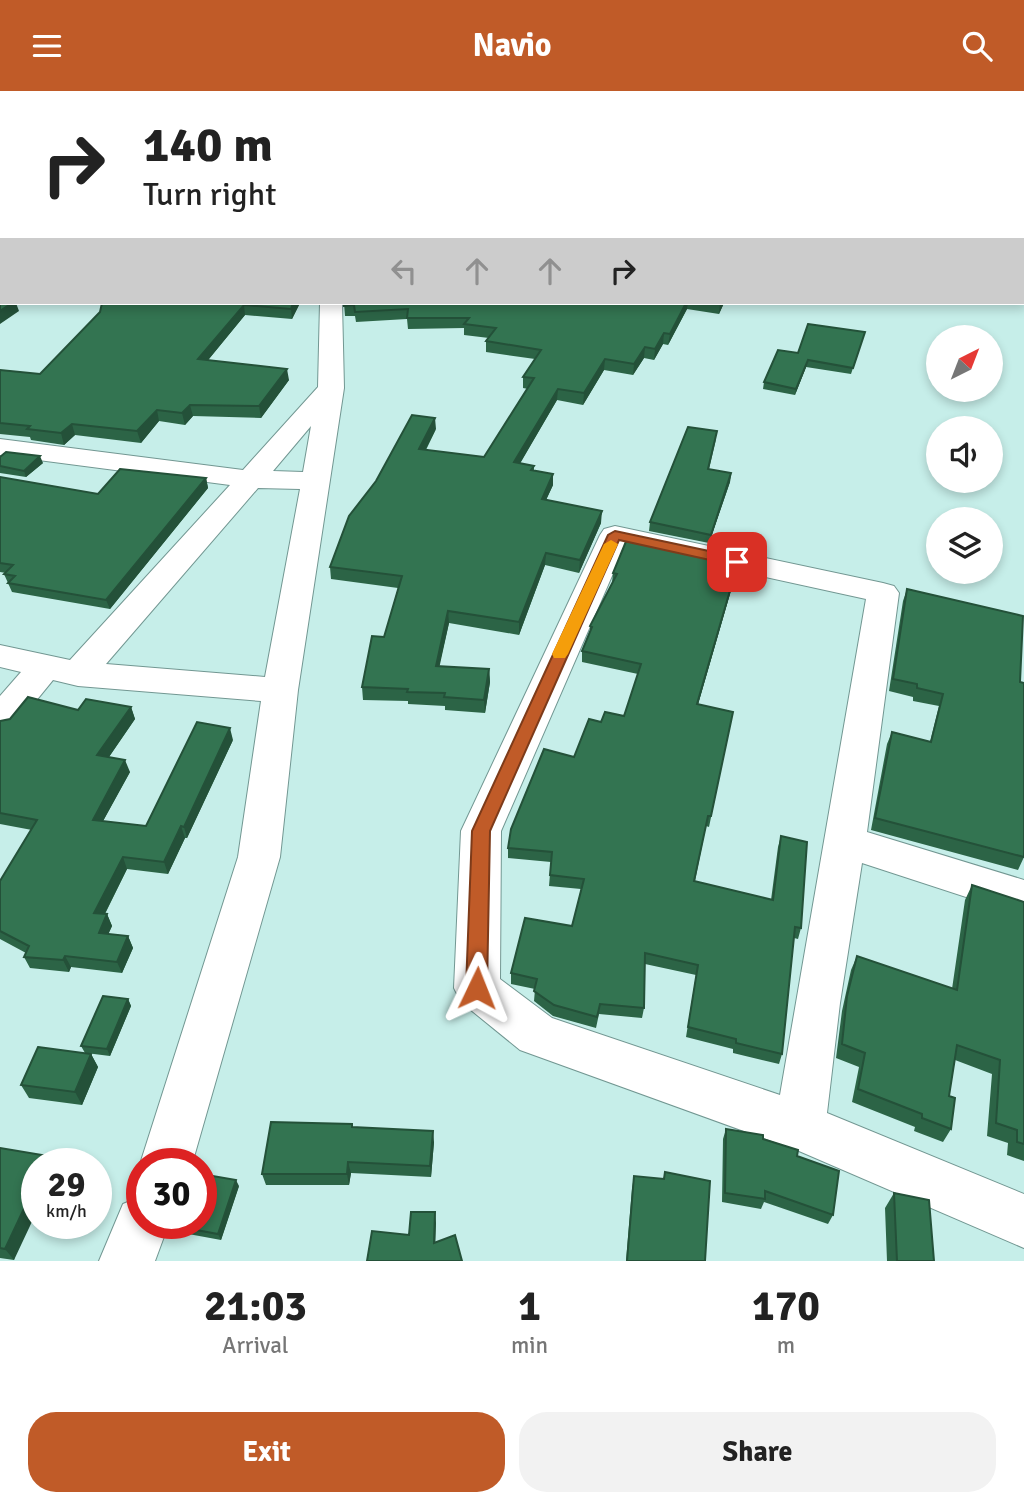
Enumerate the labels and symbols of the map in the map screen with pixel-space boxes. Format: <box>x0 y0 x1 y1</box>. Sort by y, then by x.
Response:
north arrow <box>926 325 1003 403</box>
pin <box>707 532 767 592</box>
position arrow <box>440 951 514 1025</box>
speed limit sign: 30 <box>126 1148 217 1239</box>

